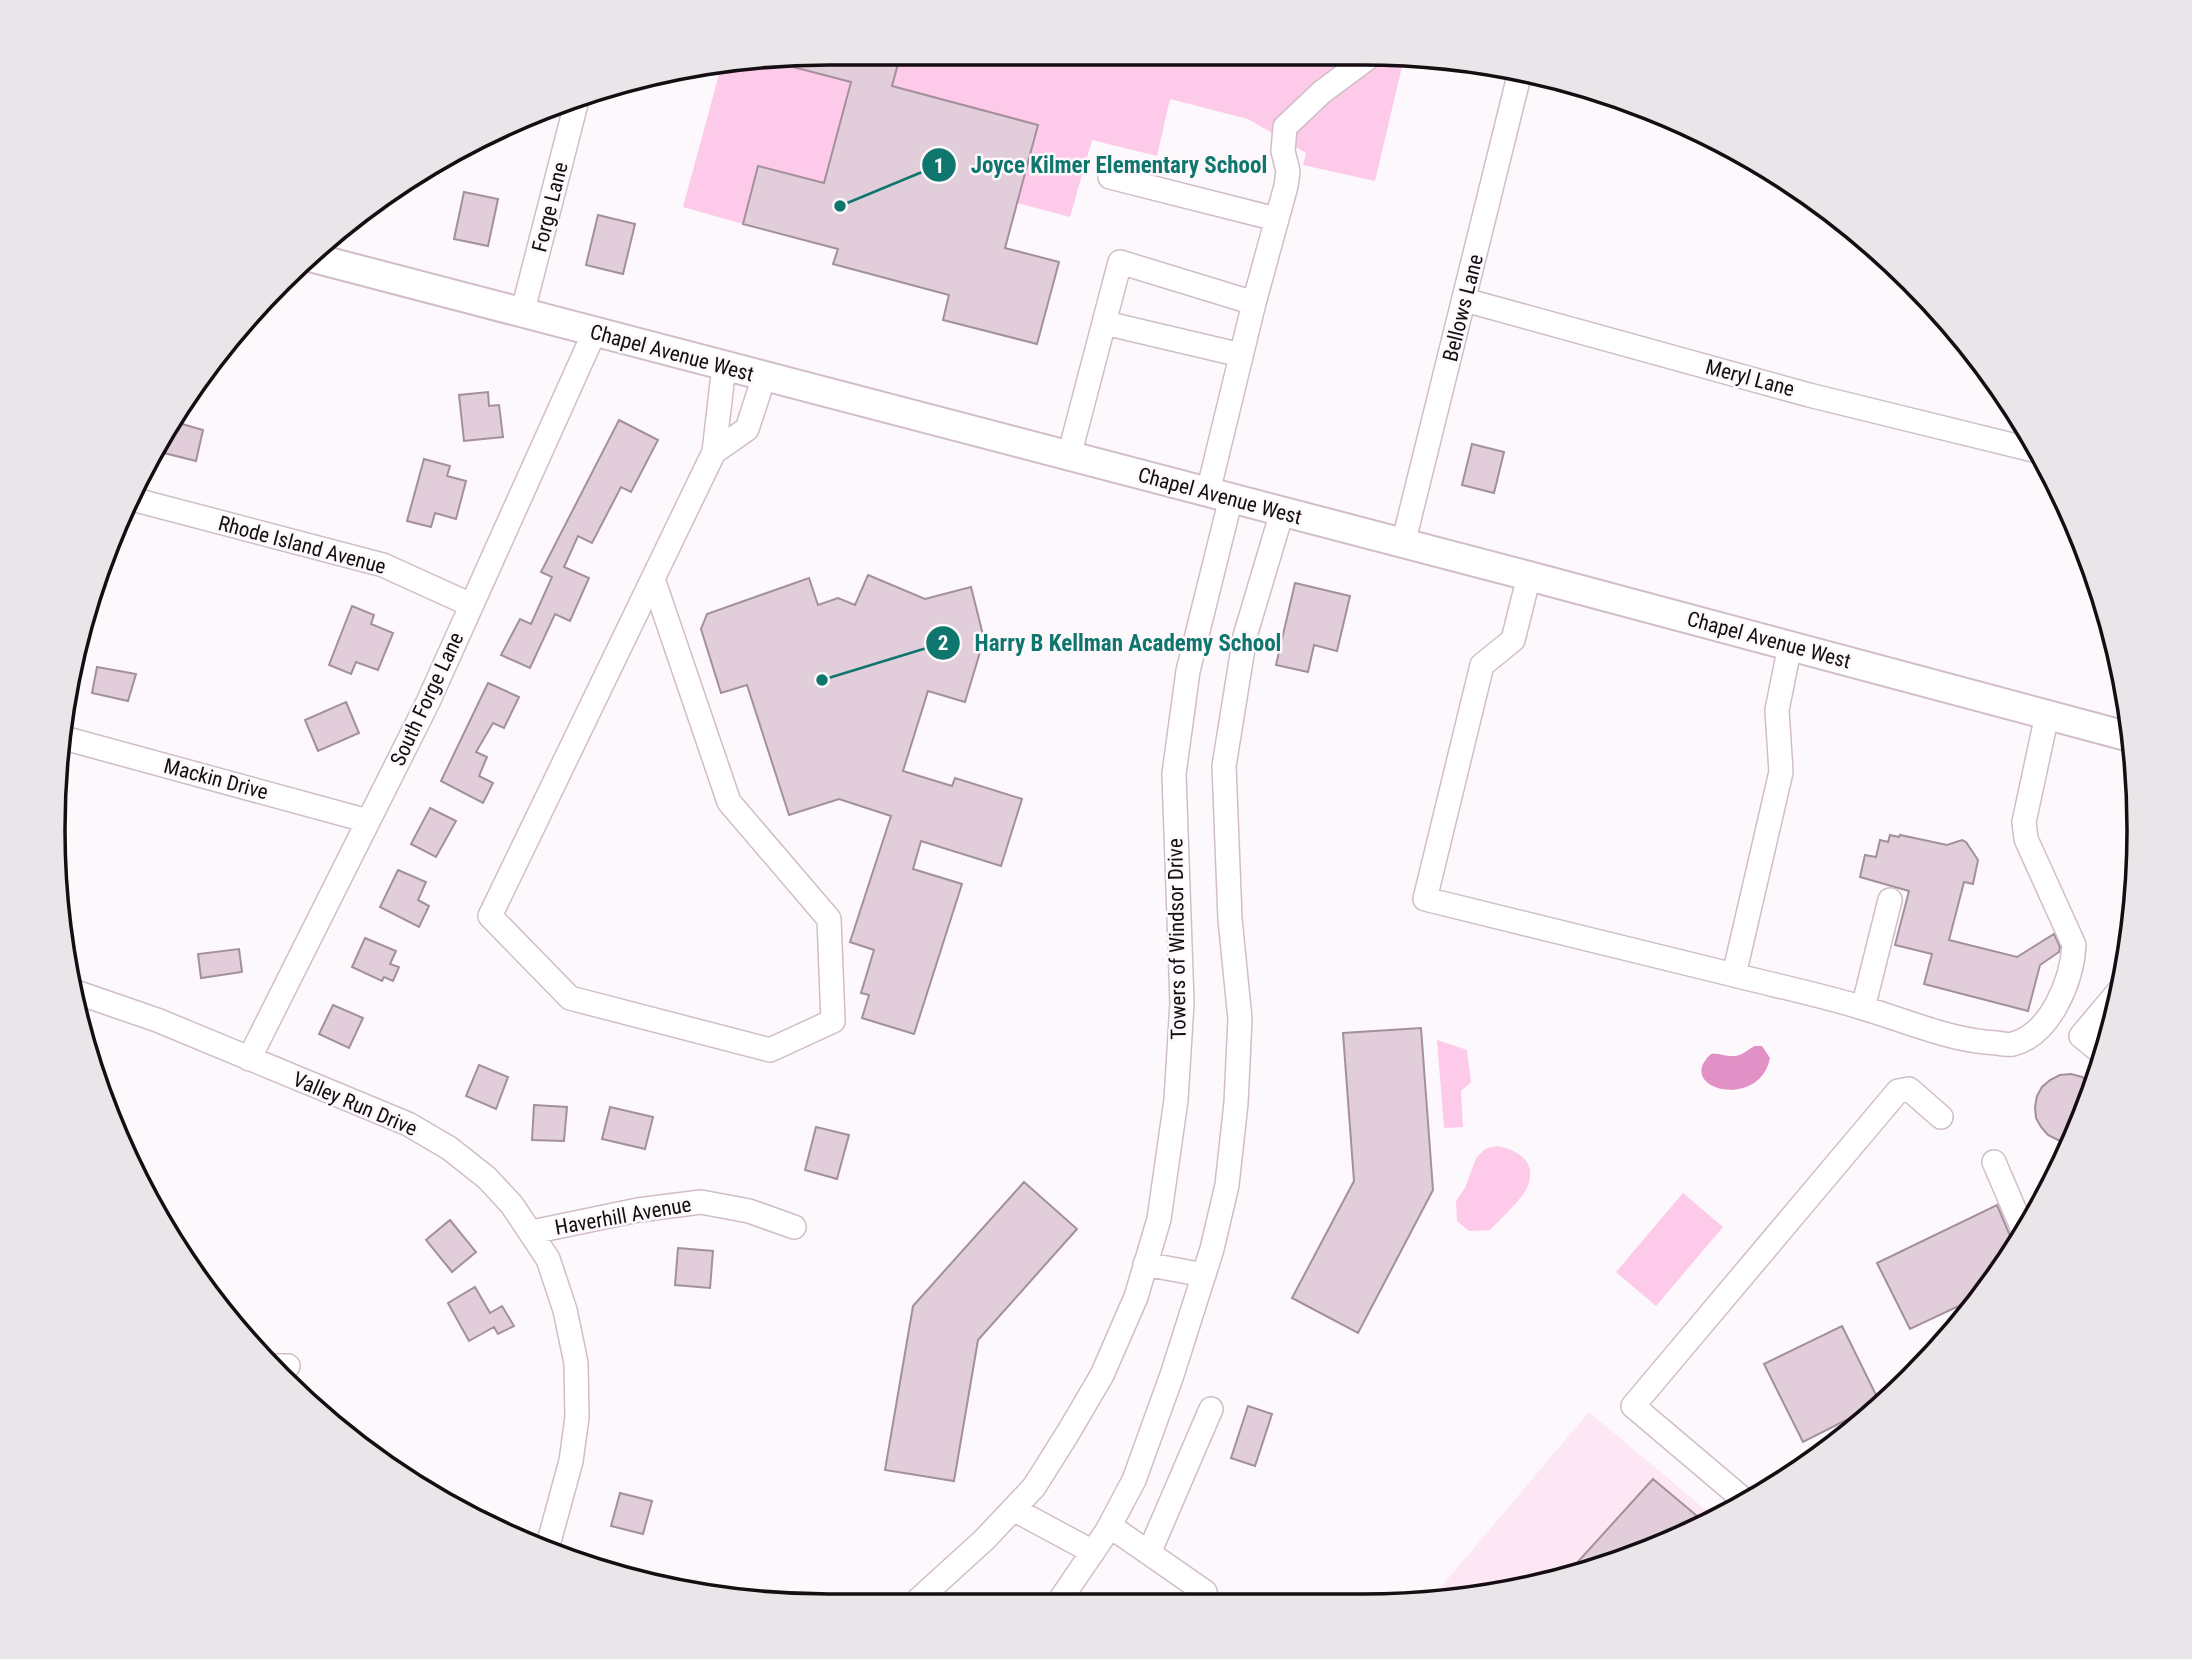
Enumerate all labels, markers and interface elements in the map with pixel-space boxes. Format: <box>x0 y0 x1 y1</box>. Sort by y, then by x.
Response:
callout: Joyce Kilmer Elementary School <box>922 143 1281 187</box>
text: Joyce Kilmer Elementary School <box>971 152 1267 179</box>
text: 1 <box>934 154 944 178</box>
street label: Forge Lane <box>527 159 573 254</box>
street label: Bellows Lane <box>1438 252 1488 364</box>
street label: Chapel Avenue West <box>587 320 757 386</box>
street label: Meryl Lane <box>1703 355 1797 401</box>
street label: Chapel Avenue West <box>1135 463 1305 529</box>
street label: Rhode Island Avenue <box>216 511 389 579</box>
street label: Chapel Avenue West <box>1684 607 1854 673</box>
callout: Harry B Kellman Academy School <box>926 621 1296 665</box>
street label: South Forge Lane <box>386 628 468 770</box>
text: Harry B Kellman Academy School <box>975 630 1281 657</box>
text: 2 <box>938 631 948 655</box>
street label: Mackin Drive <box>161 754 271 804</box>
street label: Towers of Windsor Drive <box>1163 838 1191 1040</box>
street label: Valley Run Drive <box>289 1067 421 1141</box>
street label: Haverhill Avenue <box>553 1192 693 1240</box>

